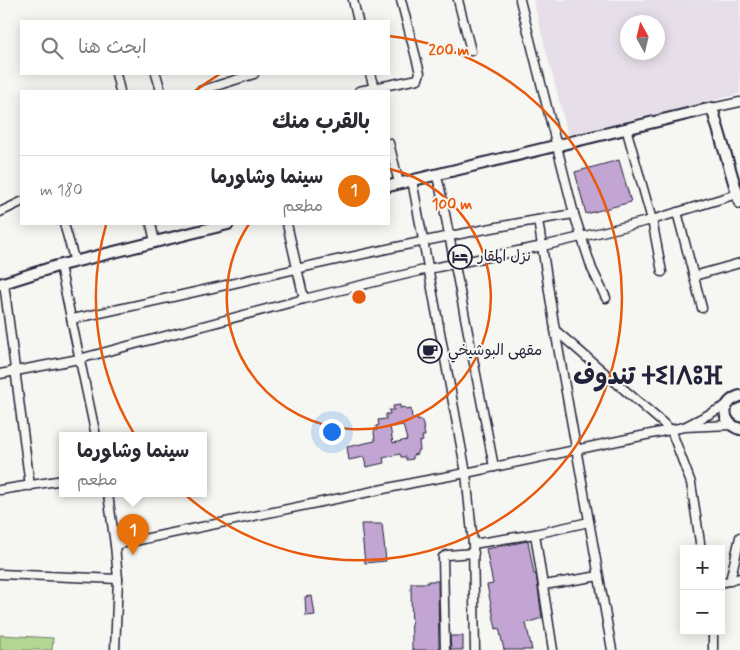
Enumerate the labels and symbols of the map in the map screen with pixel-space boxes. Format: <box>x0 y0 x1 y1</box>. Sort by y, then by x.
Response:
north arrow <box>620 15 665 60</box>
text: 200 m <box>429 41 470 61</box>
text: 100 m <box>432 195 472 215</box>
hotel icon: نزل المقار <box>447 244 473 270</box>
place label: نزل المقار <box>477 247 531 267</box>
centre of rings <box>350 288 368 306</box>
cafe icon: مقهى البوشيخي <box>417 338 443 364</box>
place label: مقهى البوشيخي <box>448 341 542 363</box>
district label: تندوف ⵜⵉⵏⴷⵓⴼ <box>573 361 723 394</box>
your location <box>319 419 345 445</box>
pin: 1 <box>117 514 149 555</box>

